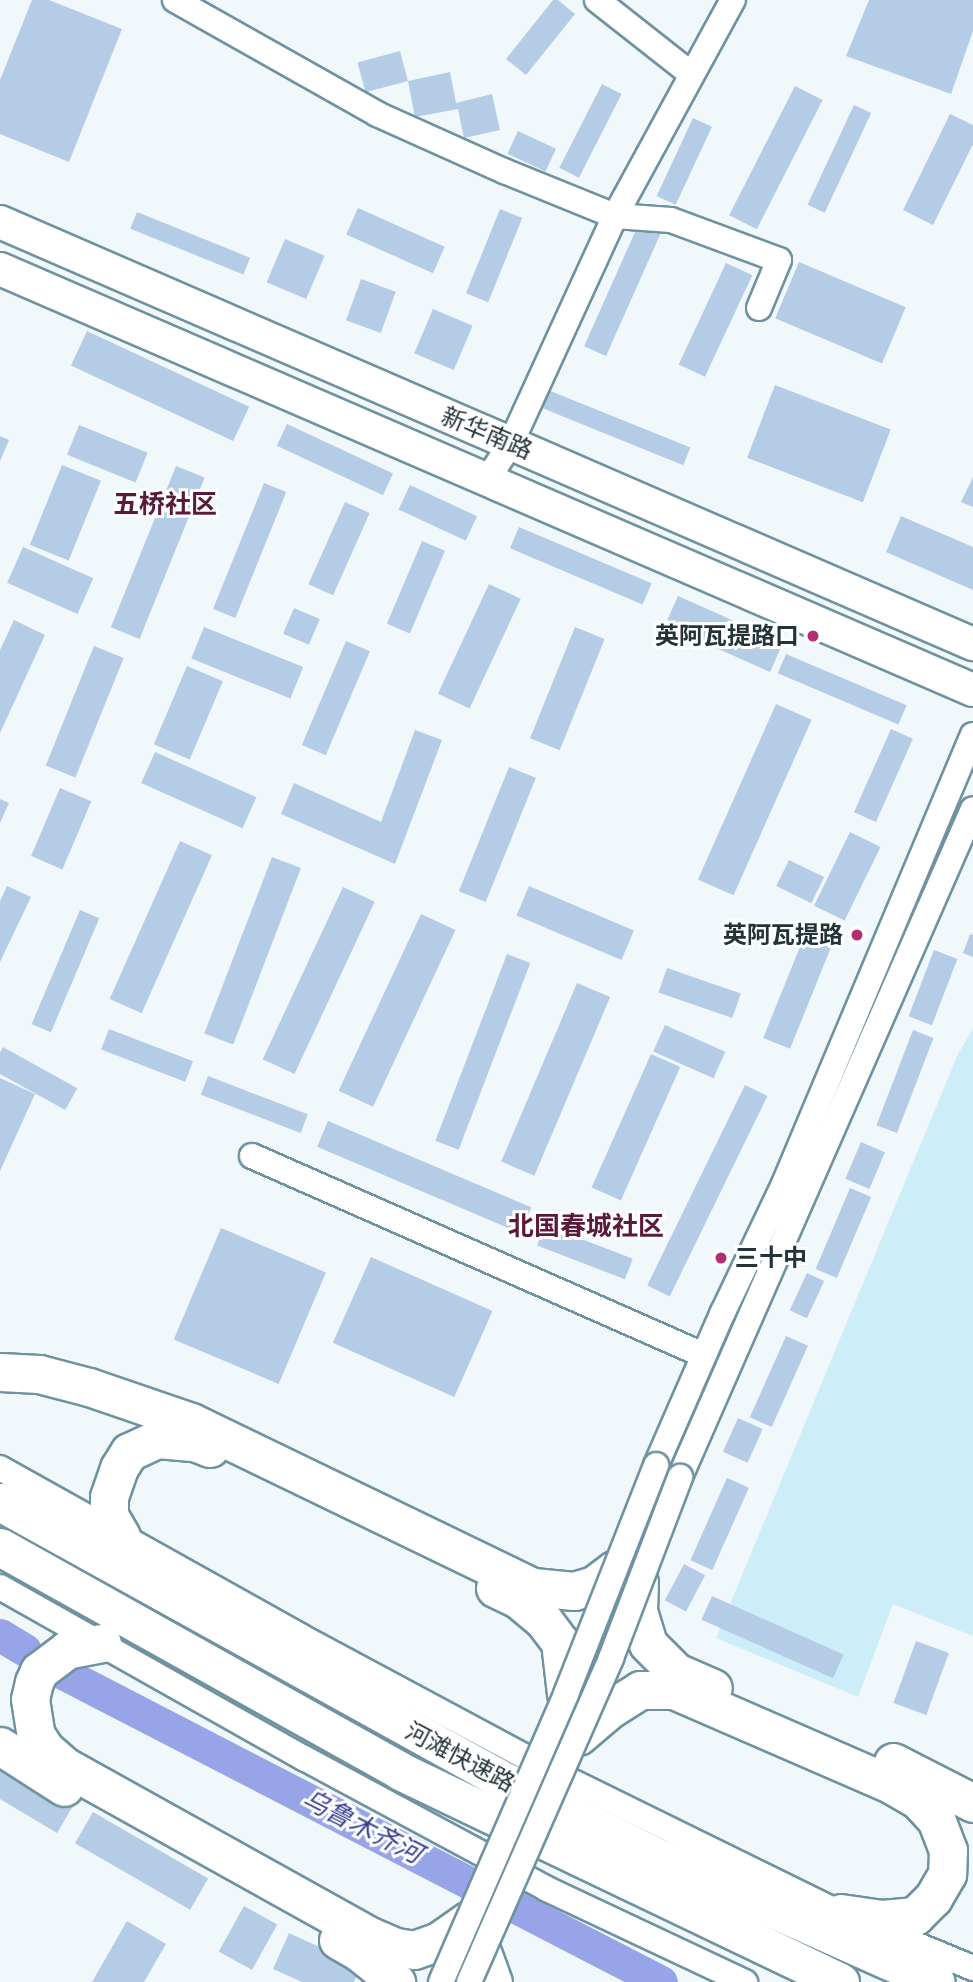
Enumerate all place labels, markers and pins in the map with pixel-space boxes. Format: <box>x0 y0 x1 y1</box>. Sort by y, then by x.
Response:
place label: 英阿瓦提路口 <box>655 622 799 650</box>
marker: 英阿瓦提路口 <box>805 628 821 644</box>
place label: 英阿瓦提路 <box>723 921 843 949</box>
marker: 英阿瓦提路 <box>849 927 865 943</box>
place label: 三十中 <box>735 1244 807 1272</box>
marker: 三十中 <box>713 1250 729 1266</box>

